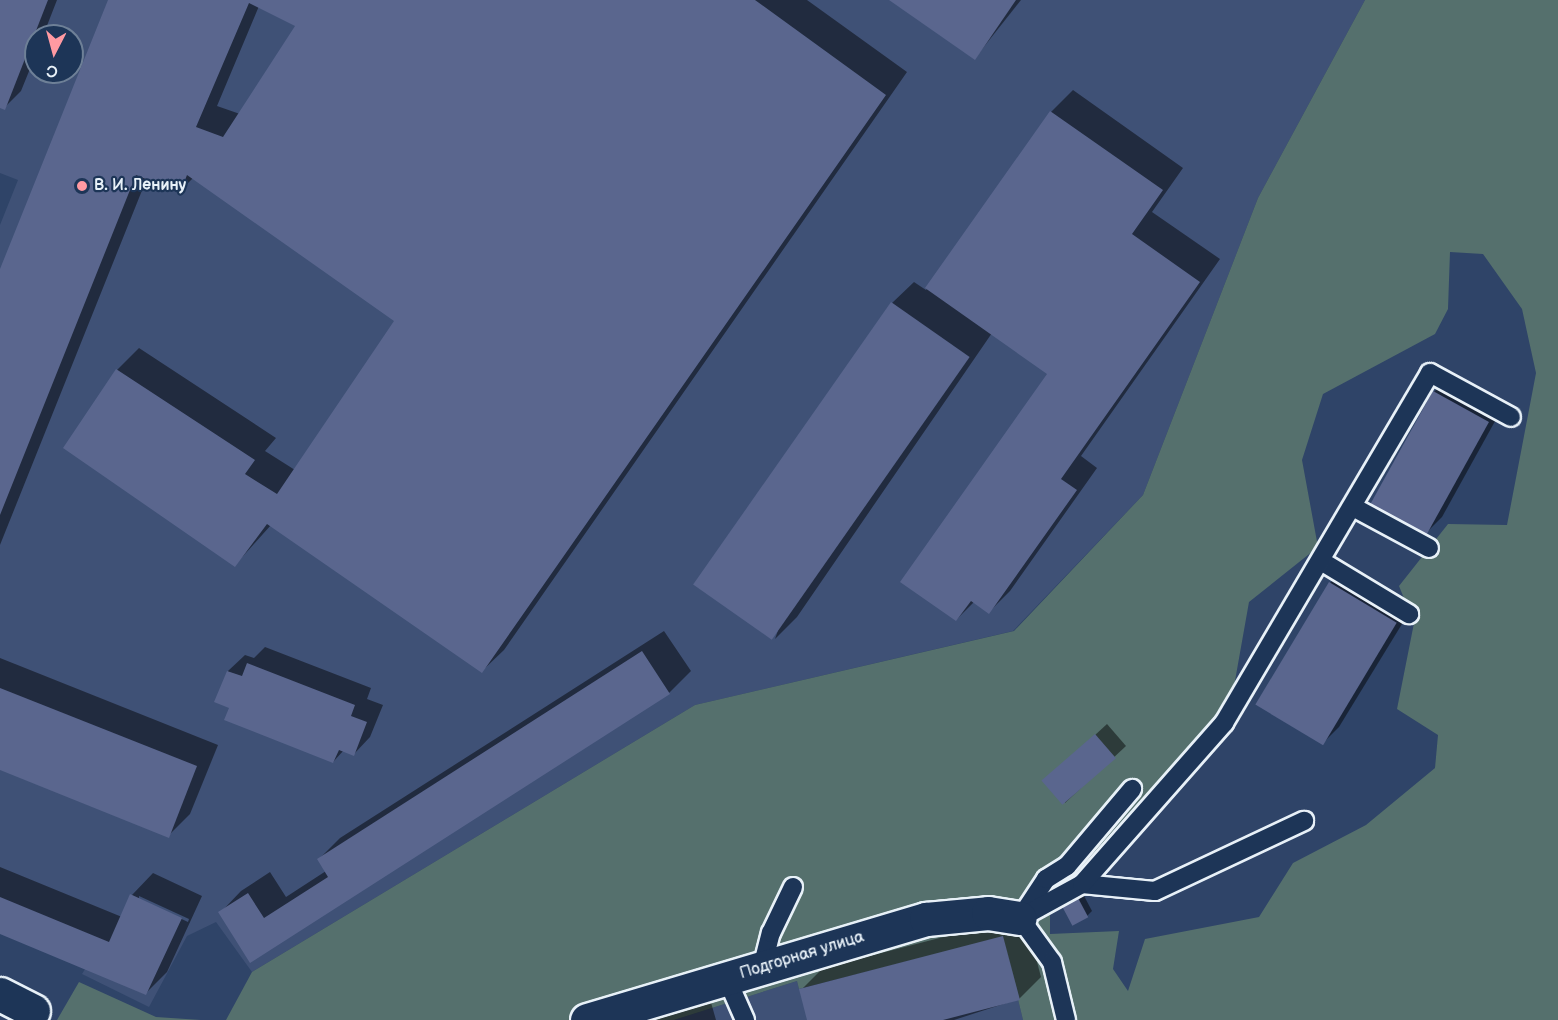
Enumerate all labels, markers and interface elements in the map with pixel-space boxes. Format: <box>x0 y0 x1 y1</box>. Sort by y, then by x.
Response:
north arrow <box>24 24 84 84</box>
text: С <box>46 60 59 80</box>
place label: В. И. Ленину <box>94 176 186 196</box>
marker: В. И. Ленину <box>75 179 89 193</box>
street label: Подгорная улица <box>738 928 866 984</box>

